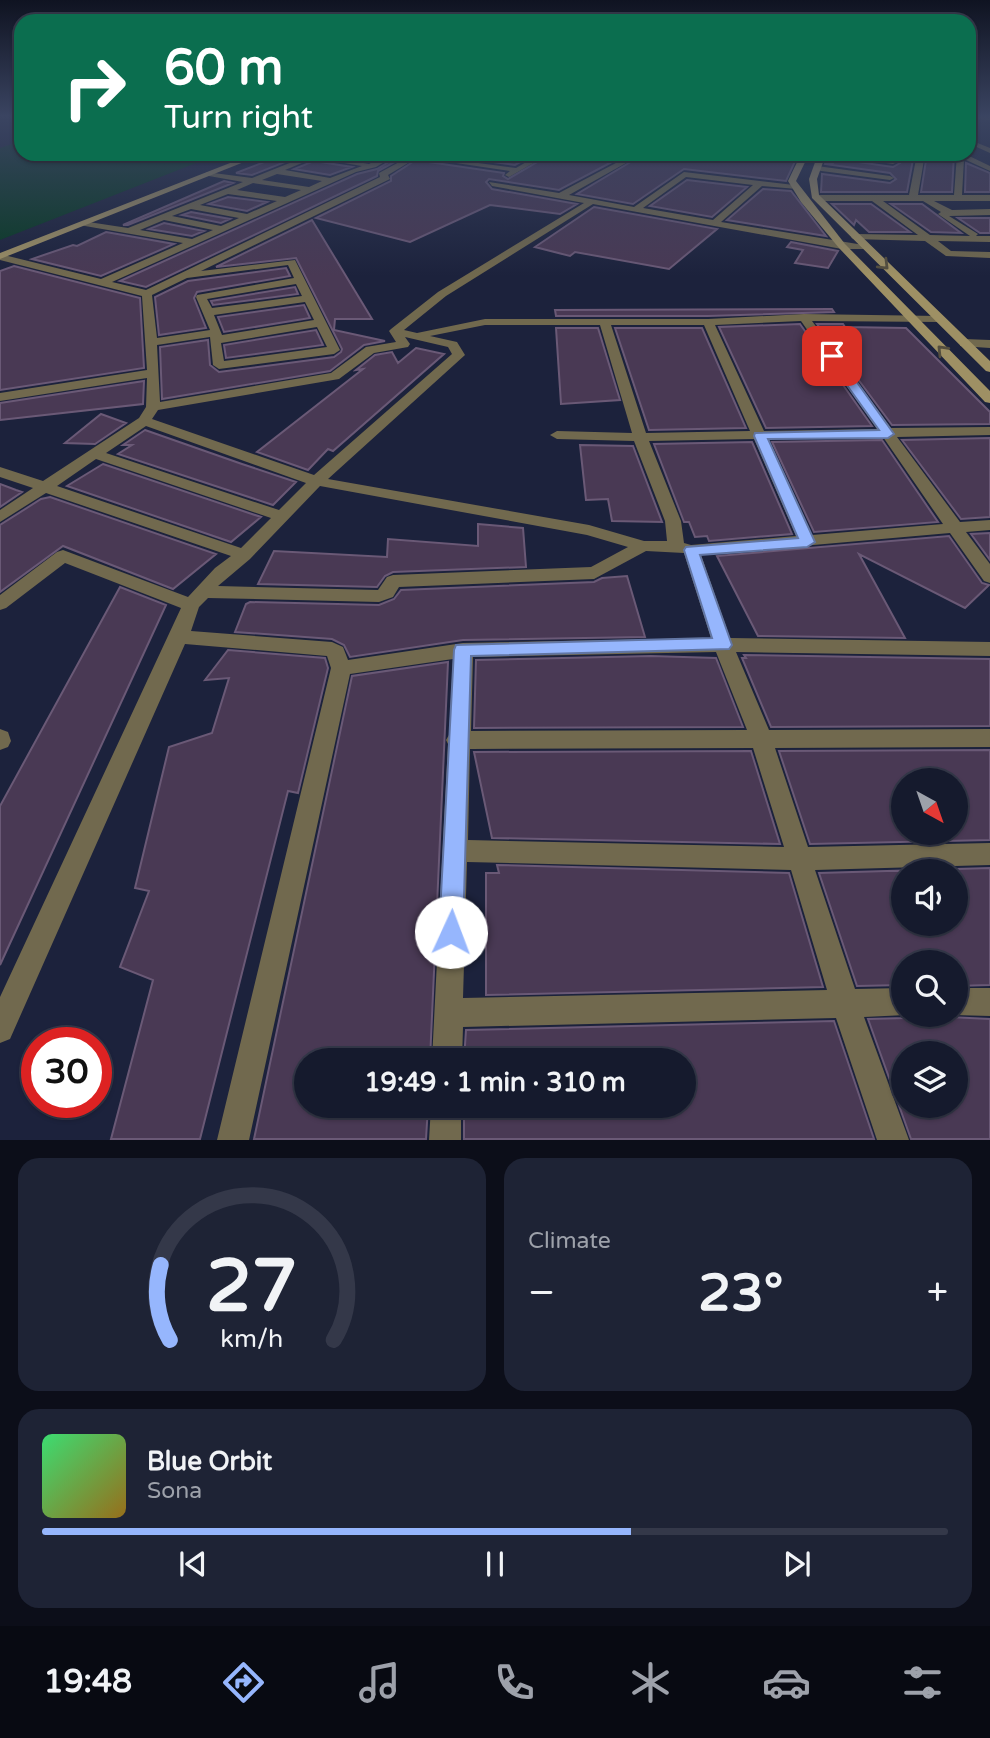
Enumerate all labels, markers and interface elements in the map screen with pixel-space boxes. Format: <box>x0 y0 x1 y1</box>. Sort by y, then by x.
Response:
text: 60 m <box>164 39 283 98</box>
icon: right <box>49 42 140 133</box>
text: Turn right <box>164 99 313 137</box>
one-way arrow <box>876 257 888 269</box>
pin <box>802 326 862 386</box>
icon: arrive <box>813 337 851 375</box>
one-way arrow <box>938 346 951 359</box>
north arrow <box>891 768 968 845</box>
map controls <box>891 768 968 1118</box>
button: sound <box>891 859 968 936</box>
position arrow <box>414 895 488 969</box>
button: search <box>891 950 968 1027</box>
speed limit sign: 30 <box>21 1027 112 1118</box>
button: layers <box>891 1041 968 1118</box>
text: 19:49 · 1 min · 310 m <box>364 1067 626 1098</box>
text: Climate <box>528 1227 611 1255</box>
text: 27 <box>206 1244 298 1332</box>
text: 23° <box>698 1262 783 1325</box>
text: − <box>528 1270 555 1316</box>
text: + <box>927 1270 948 1316</box>
text: km/h <box>221 1324 283 1354</box>
text: Blue Orbit <box>147 1446 272 1477</box>
text: Sona <box>147 1477 202 1505</box>
icon: previous <box>174 1545 212 1583</box>
icon: pause <box>476 1545 514 1583</box>
icon: next <box>778 1545 816 1583</box>
icon: directions <box>219 1658 268 1707</box>
icon: music <box>355 1658 404 1707</box>
icon: phone <box>490 1658 539 1707</box>
icon: climate <box>626 1658 675 1707</box>
icon: car <box>762 1658 811 1707</box>
icon: filters <box>898 1658 947 1707</box>
text: 19:48 <box>43 1663 132 1701</box>

